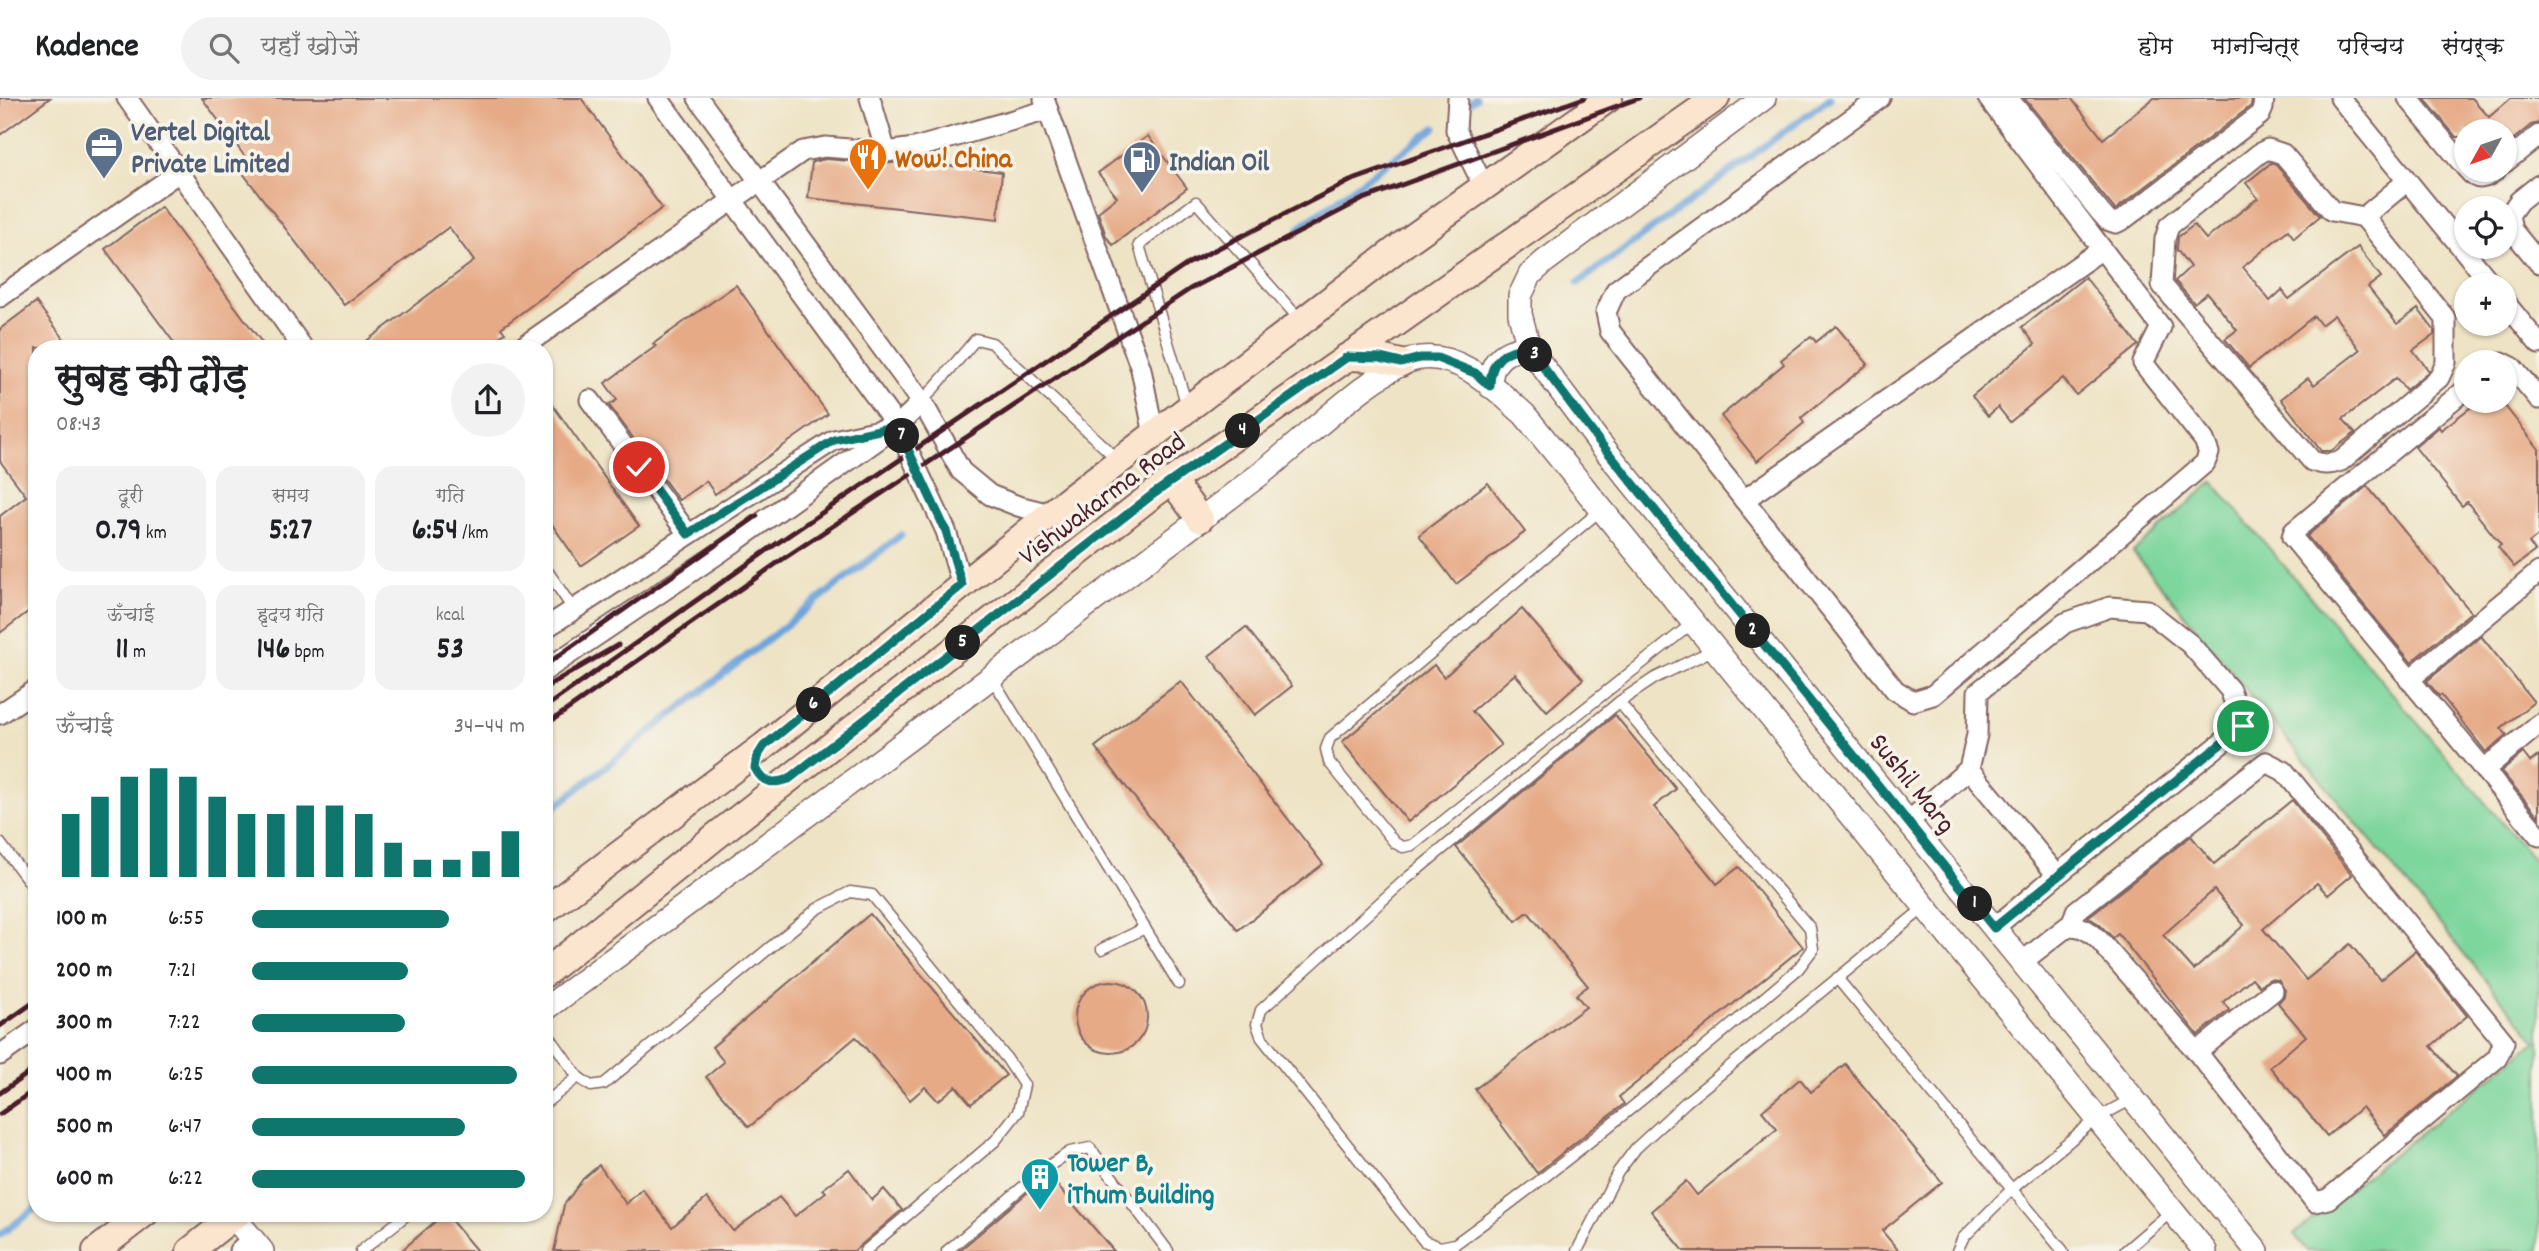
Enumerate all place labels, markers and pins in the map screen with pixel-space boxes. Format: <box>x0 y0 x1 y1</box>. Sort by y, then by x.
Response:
place label: Vertel Digital Private Limited <box>131 115 290 187</box>
office icon: Vertel Digital Private Limited <box>83 125 125 180</box>
restaurant icon: Wow! China <box>847 136 889 191</box>
fuel station icon: Indian Oil <box>1121 139 1163 194</box>
place label: Wow! China <box>895 142 1013 182</box>
place label: Indian Oil <box>1169 145 1270 185</box>
pin: 3 <box>1518 338 1552 372</box>
pin: 4 <box>1226 414 1260 448</box>
pin: 7 <box>884 418 920 454</box>
pin <box>609 437 669 497</box>
pin: 2 <box>1736 614 1770 648</box>
pin: 5 <box>946 626 981 660</box>
pin: 6 <box>796 688 832 722</box>
pin <box>2213 696 2273 756</box>
pin: 1 <box>1958 886 1993 922</box>
place label: Tower B, iThum Building <box>1067 1146 1214 1218</box>
building icon: Tower B, iThum Building <box>1019 1156 1061 1211</box>

